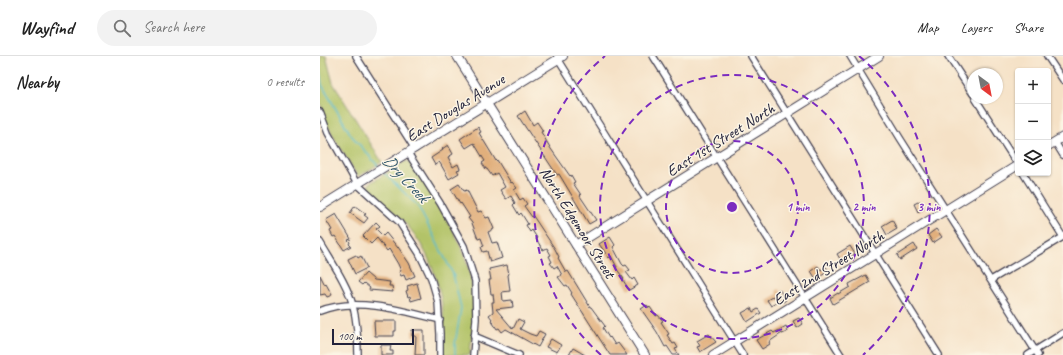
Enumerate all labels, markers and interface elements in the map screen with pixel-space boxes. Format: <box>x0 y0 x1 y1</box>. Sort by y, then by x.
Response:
search box <box>97 10 377 46</box>
text: Wayfind <box>20 16 73 40</box>
icon: search <box>111 17 133 39</box>
text: Search here <box>143 18 204 37</box>
text: Map <box>917 19 939 36</box>
text: Layers <box>961 19 992 36</box>
text: Share <box>1014 19 1043 36</box>
north arrow <box>967 68 1003 104</box>
map controls <box>1015 68 1051 176</box>
button: + <box>1015 68 1051 104</box>
street label: East Douglas Avenue <box>403 69 510 146</box>
text: Nearby <box>16 72 59 93</box>
text: 0 results <box>266 74 304 90</box>
street label: East 1st Street North <box>663 98 779 181</box>
button: − <box>1015 104 1051 140</box>
button: layers <box>1015 140 1051 176</box>
water label: Dry Creek <box>378 150 435 209</box>
street label: North Edgemoor Street <box>535 163 620 283</box>
text: 1 min <box>787 199 810 215</box>
text: 2 min <box>853 199 876 215</box>
text: 3 min <box>918 199 941 215</box>
centre of rings <box>725 200 739 214</box>
street label: East 2nd Street North <box>770 225 888 310</box>
scale bar <box>332 327 414 346</box>
text: 100 m <box>338 329 362 343</box>

